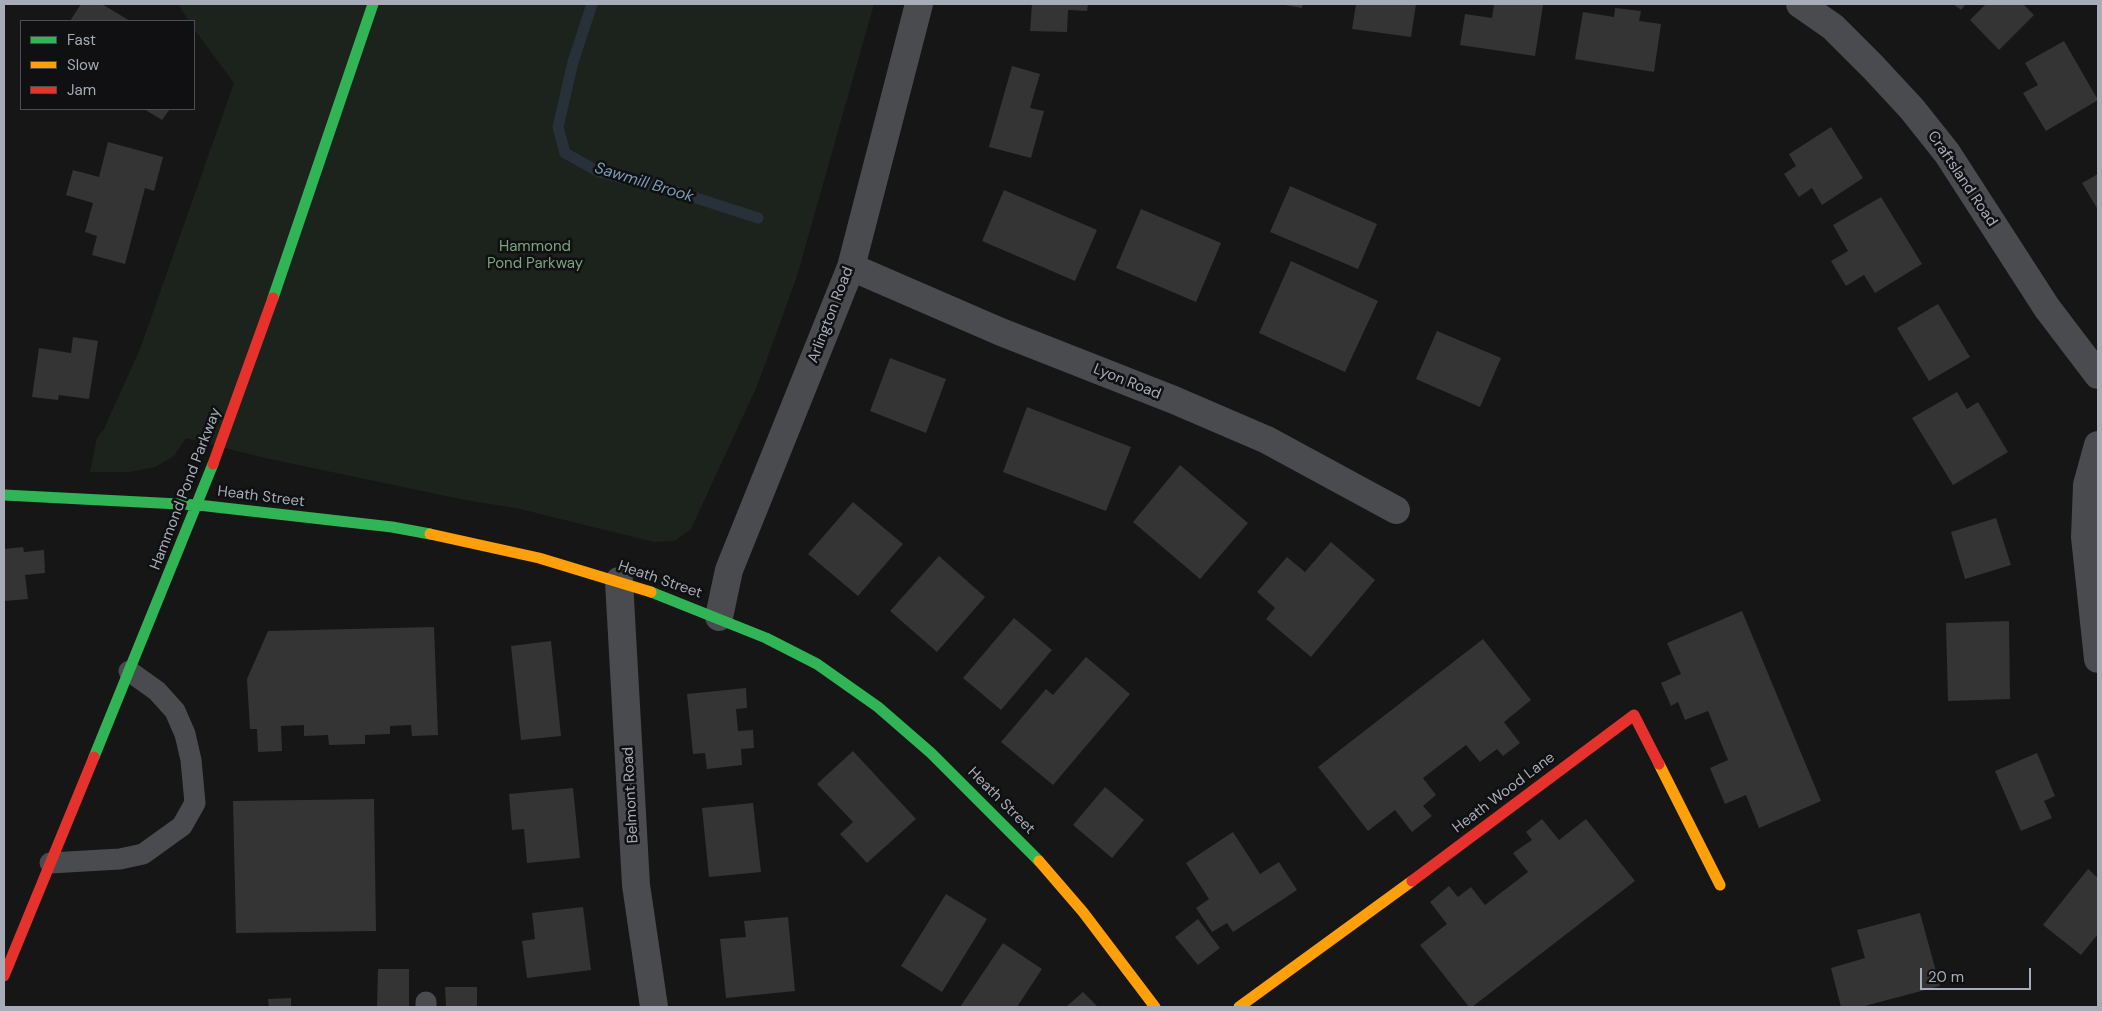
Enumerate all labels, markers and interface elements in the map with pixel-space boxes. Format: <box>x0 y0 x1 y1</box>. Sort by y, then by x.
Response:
legend <box>20 20 195 110</box>
text: Fast <box>67 30 96 50</box>
text: Slow <box>67 55 99 75</box>
text: Jam <box>67 80 96 100</box>
street label: Craftsland Road <box>1923 128 2001 230</box>
water label: Sawmill Brook <box>592 159 696 207</box>
park label: Hammond Pond Parkway <box>487 238 583 273</box>
street label: Arlington Road <box>804 264 858 366</box>
street label: Lyon Road <box>1091 360 1163 404</box>
street label: Hammond Pond Parkway <box>147 405 225 573</box>
street label: Heath Street <box>216 483 306 511</box>
street label: Heath Street <box>616 557 704 603</box>
street label: Belmont Road <box>619 746 643 844</box>
street label: Heath Wood Lane <box>1449 749 1559 837</box>
street label: Heath Street <box>964 764 1038 838</box>
scale bar <box>1922 958 2033 990</box>
text: 20 m <box>1928 967 1964 987</box>

